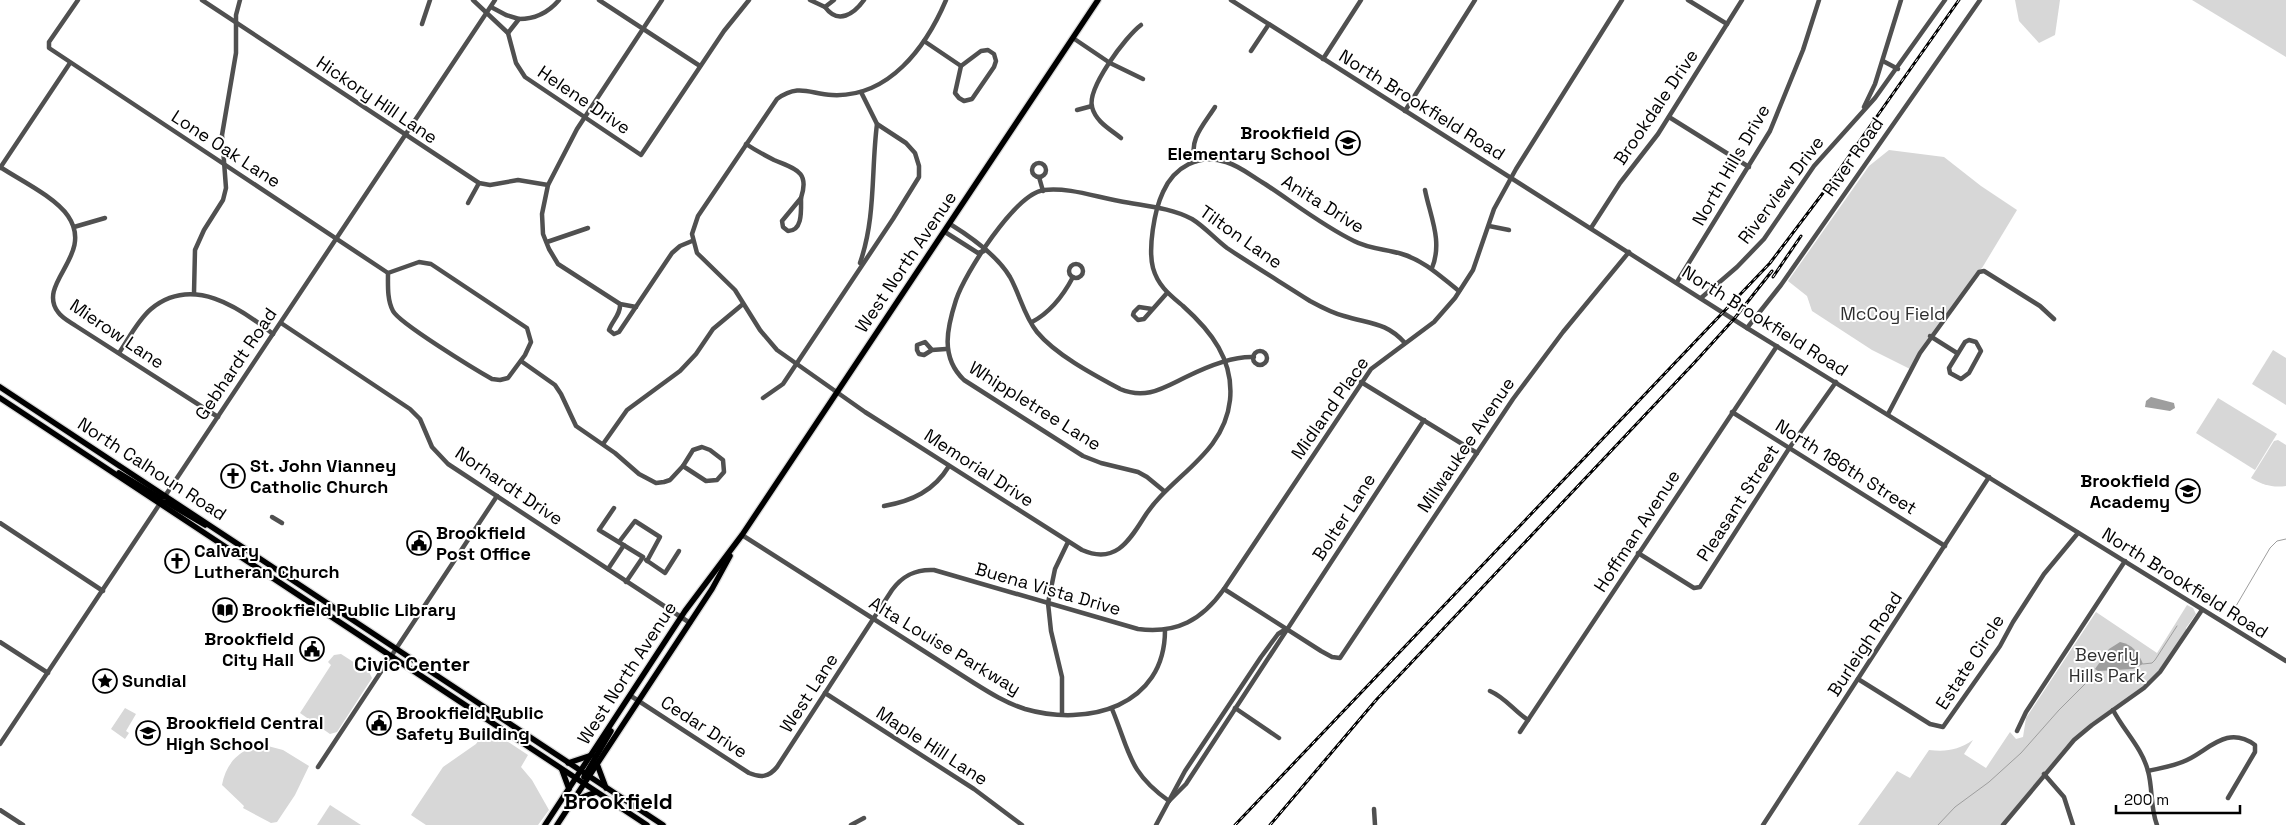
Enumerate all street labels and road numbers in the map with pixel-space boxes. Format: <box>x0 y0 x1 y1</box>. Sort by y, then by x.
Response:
street label: North Brookfield Road <box>1335 44 1510 165</box>
street label: Brookdale Drive <box>1608 45 1703 169</box>
street label: Hickory Hill Lane <box>312 51 442 149</box>
street label: Helene Drive <box>534 60 635 139</box>
street label: North Hills Drive <box>1687 100 1775 229</box>
street label: Lone Oak Lane <box>167 105 285 192</box>
street label: River Road <box>1817 113 1888 201</box>
street label: Riverview Drive <box>1733 131 1829 248</box>
street label: Anita Drive <box>1278 169 1369 238</box>
street label: West North Avenue <box>850 187 961 337</box>
street label: Tilton Lane <box>1195 200 1287 274</box>
street label: North Brookfield Road <box>1678 260 1853 381</box>
street label: Mierow Lane <box>66 294 169 374</box>
street label: Gebhardt Road <box>190 303 282 424</box>
street label: Midland Place <box>1286 352 1374 464</box>
street label: Whippletree Lane <box>965 356 1106 456</box>
street label: Milwaukee Avenue <box>1412 373 1519 517</box>
street label: North Calhoun Road <box>73 412 231 525</box>
street label: North 186th Street <box>1771 414 1921 519</box>
street label: Memorial Drive <box>920 423 1039 512</box>
street label: Pleasant Street <box>1691 440 1784 565</box>
street label: Norhardt Drive <box>451 441 568 530</box>
street label: Hoffman Avenue <box>1589 465 1685 596</box>
street label: Bolter Lane <box>1307 469 1380 565</box>
street label: North Brookfield Road <box>2098 522 2273 643</box>
street label: Buena Vista Drive <box>973 557 1124 620</box>
street label: Burleigh Road <box>1822 587 1907 701</box>
street label: Alta Louise Parkway <box>865 591 1025 700</box>
street label: West North Avenue <box>572 597 681 748</box>
street label: Estate Circle <box>1930 610 2009 714</box>
street label: West Lane <box>774 649 843 737</box>
street label: Cedar Drive <box>657 690 752 763</box>
street label: Maple Hill Lane <box>872 701 993 790</box>

